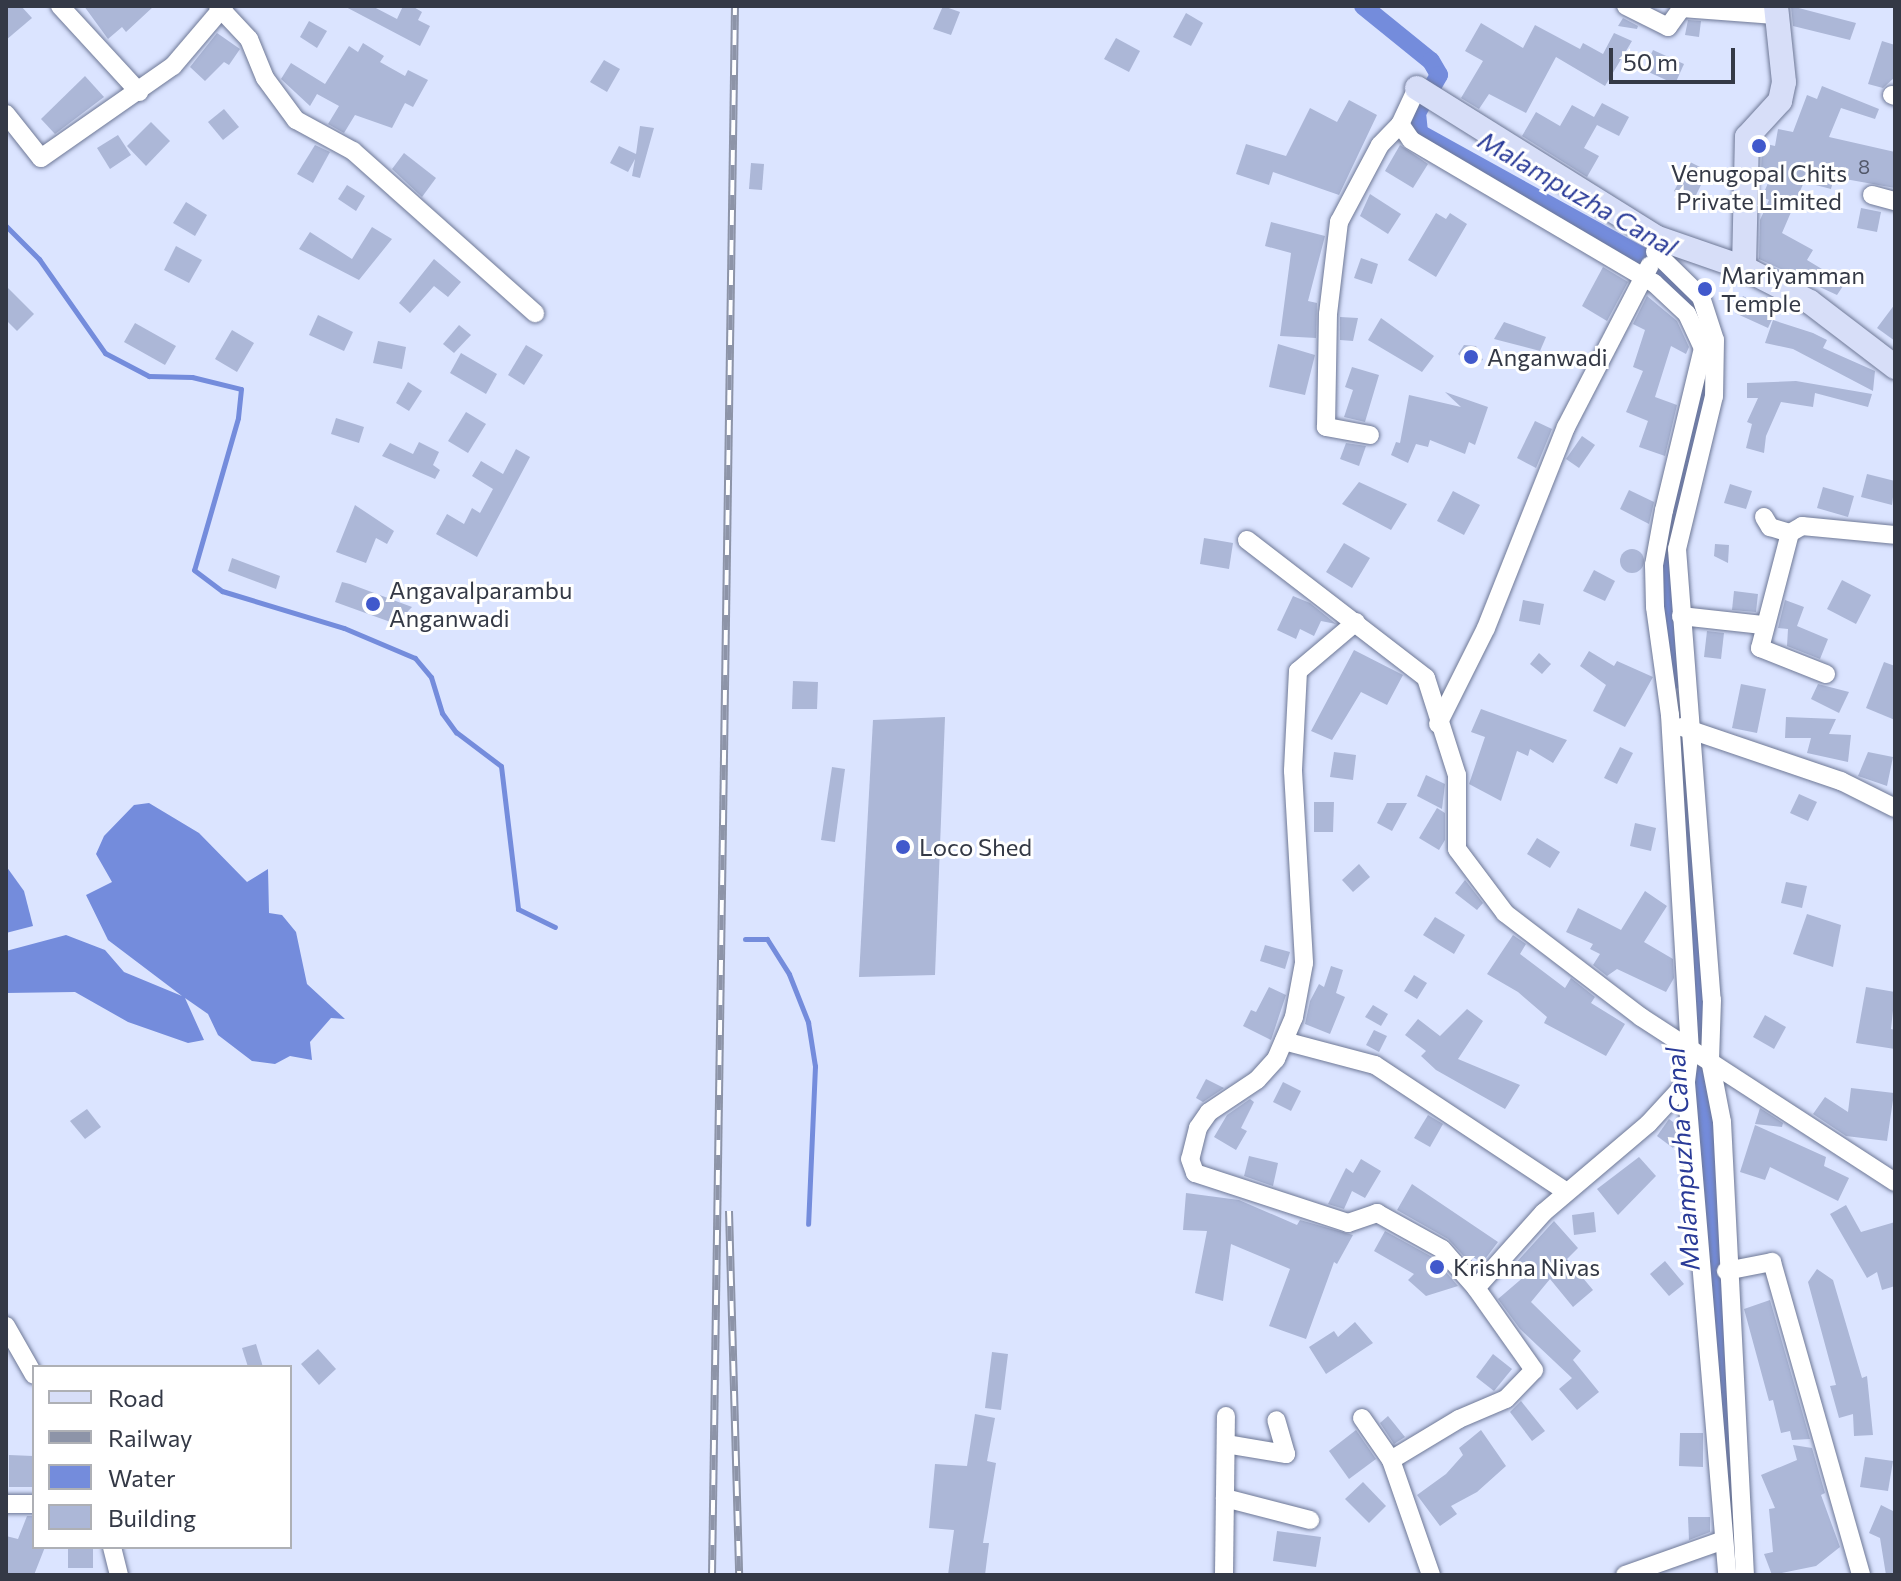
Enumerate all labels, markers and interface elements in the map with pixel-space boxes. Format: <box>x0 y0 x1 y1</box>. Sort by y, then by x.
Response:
scale bar <box>1613 32 1739 82</box>
text: 50 m <box>1623 47 1678 76</box>
water label: Malampuzha Canal <box>1473 124 1683 262</box>
marker: Venugopal Chits Private Limited <box>1750 137 1768 155</box>
house number: 8 <box>1858 154 1870 178</box>
place label: Venugopal Chits Private Limited <box>1671 159 1847 215</box>
place label: Mariyamman Temple <box>1721 261 1865 317</box>
marker: Mariyamman Temple <box>1696 280 1714 298</box>
place label: Anganwadi <box>1487 343 1608 371</box>
marker: Anganwadi <box>1462 348 1480 366</box>
place label: Angavalparambu Anganwadi <box>389 576 572 632</box>
marker: Angavalparambu Anganwadi <box>364 595 382 613</box>
place label: Loco Shed <box>919 833 1032 861</box>
marker: Loco Shed <box>894 838 912 856</box>
water label: Malampuzha Canal <box>1659 1046 1705 1272</box>
place label: Krishna Nivas <box>1453 1253 1600 1281</box>
marker: Krishna Nivas <box>1428 1258 1446 1276</box>
legend <box>32 1365 292 1549</box>
text: Road <box>108 1383 164 1412</box>
text: Railway <box>108 1423 193 1452</box>
text: Water <box>108 1463 176 1492</box>
text: Building <box>108 1503 196 1532</box>

